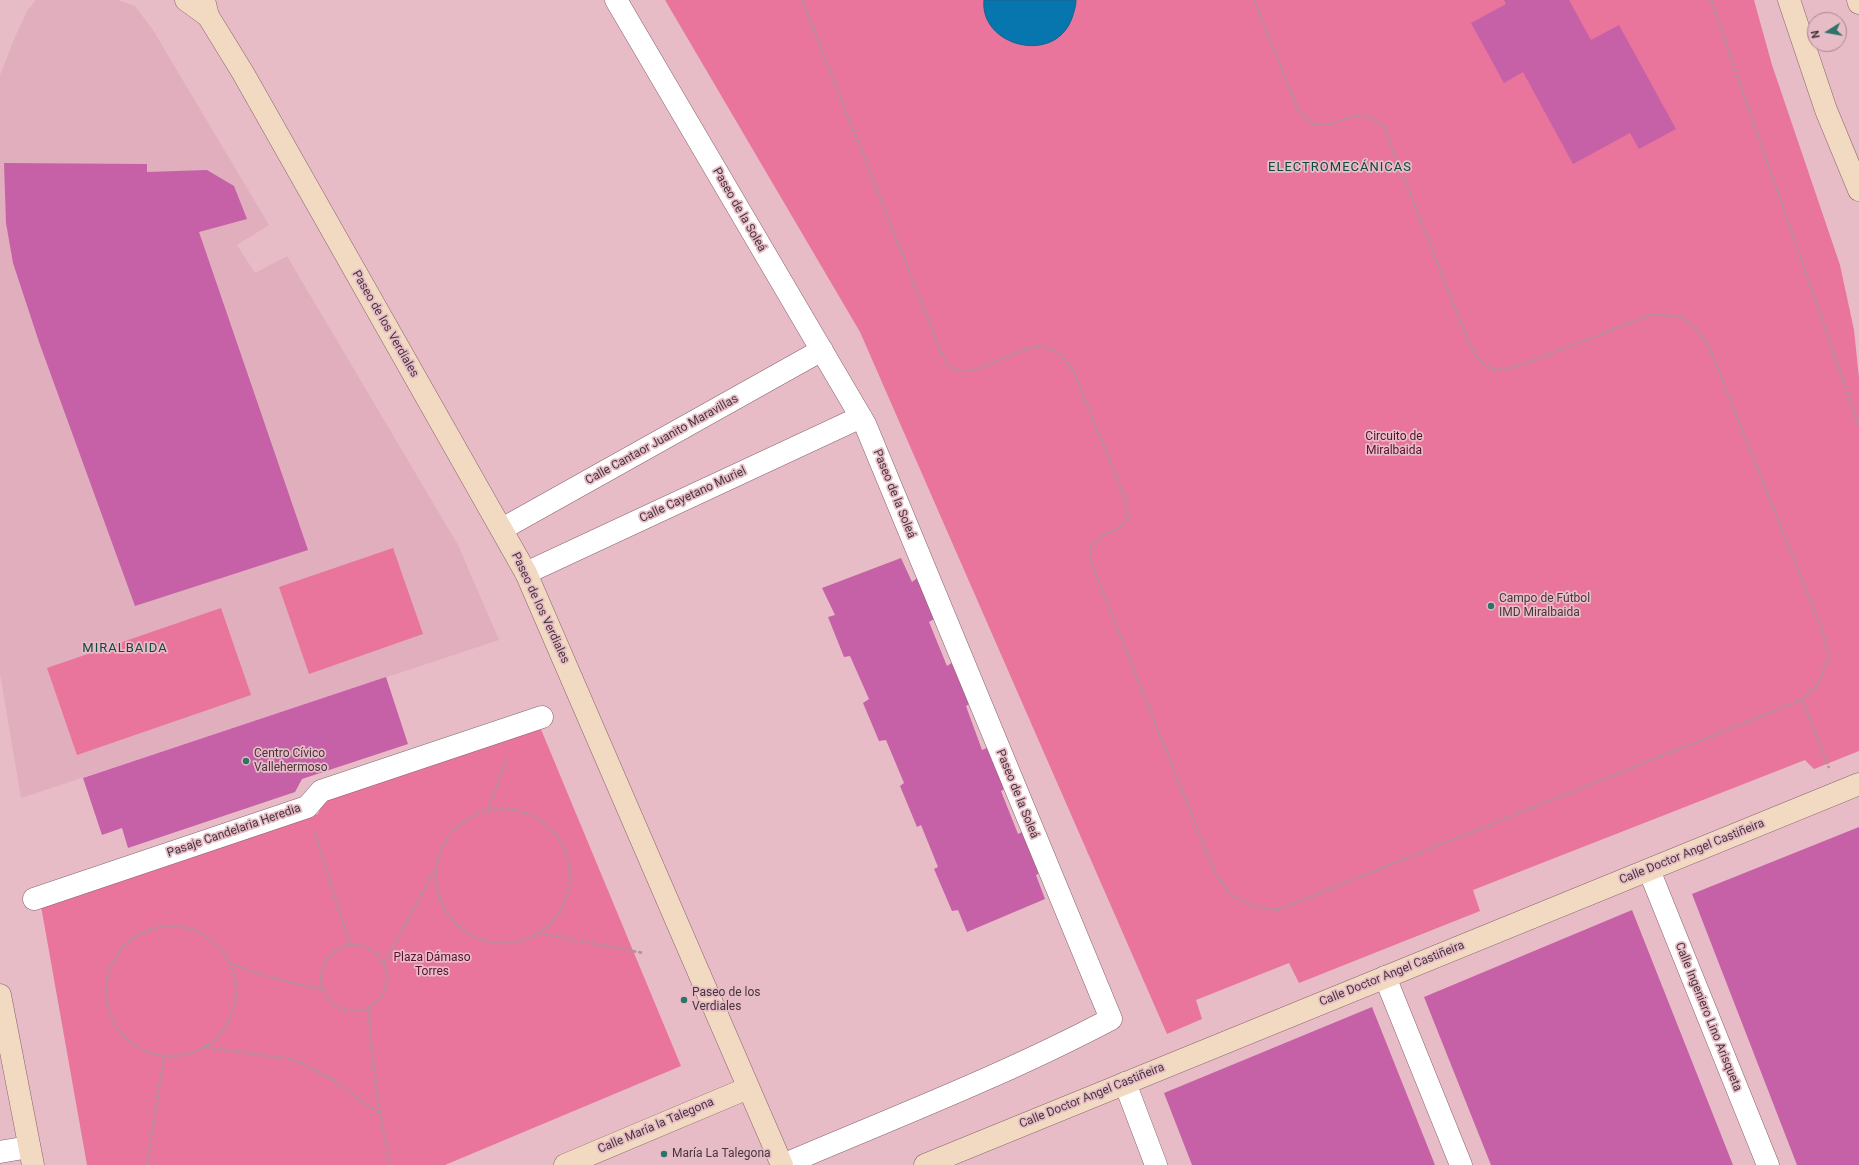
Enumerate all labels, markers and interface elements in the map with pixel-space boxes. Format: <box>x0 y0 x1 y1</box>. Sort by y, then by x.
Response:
north arrow <box>1807 12 1847 52</box>
text: N <box>1809 29 1823 39</box>
district label: ELECTROMECÁNICAS <box>1268 160 1412 176</box>
street label: Paseo de la Soleá <box>709 165 769 255</box>
street label: Paseo de los Verdiales <box>349 268 421 380</box>
street label: Calle Cantaor Juanito Maravillas <box>583 392 741 488</box>
park label: Circuito de Miralbaida <box>1365 430 1423 458</box>
street label: Paseo de la Soleá <box>870 447 918 541</box>
street label: Calle Cayetano Muriel <box>637 464 749 526</box>
street label: Paseo de los Verdiales <box>508 550 572 666</box>
place label: Campo de Fútbol IMD Miralbaida <box>1499 592 1590 620</box>
marker: Campo de Fútbol IMD Miralbaida <box>1486 601 1496 611</box>
district label: MIRALBAIDA <box>82 641 168 657</box>
place label: Centro Cívico Vallehermoso <box>254 747 328 775</box>
street label: Paseo de la Soleá <box>993 747 1041 841</box>
marker: Centro Cívico Vallehermoso <box>241 756 251 766</box>
street label: Pasaje Candelaria Heredia <box>165 801 303 861</box>
street label: Calle Doctor Angel Castiñeira <box>1617 816 1767 888</box>
street label: Calle Doctor Angel Castiñeira <box>1317 938 1467 1010</box>
street label: Calle Ingeniero Lino Arisqueta <box>1671 940 1745 1094</box>
park label: Plaza Dámaso Torres <box>394 951 470 979</box>
place label: Paseo de los Verdiales <box>692 986 760 1014</box>
marker: Paseo de los Verdiales <box>679 995 689 1005</box>
street label: Calle Doctor Angel Castiñeira <box>1017 1060 1167 1132</box>
street label: Calle María la Talegona <box>596 1095 716 1157</box>
place label: María La Talegona <box>672 1147 771 1161</box>
marker: María La Talegona <box>659 1149 669 1159</box>

